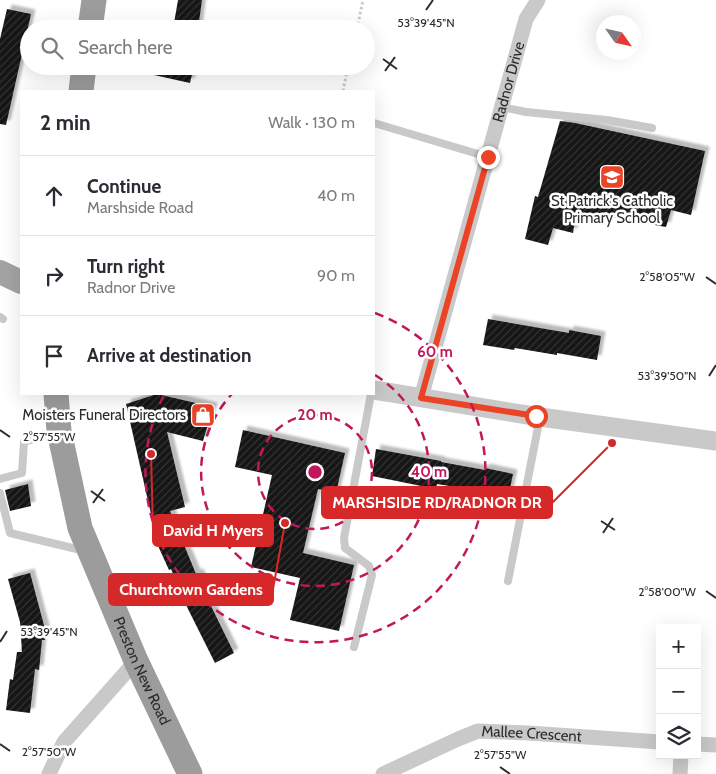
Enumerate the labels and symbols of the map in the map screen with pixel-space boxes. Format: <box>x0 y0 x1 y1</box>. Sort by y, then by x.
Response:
text: 53°39'45"N <box>397 15 455 30</box>
north arrow <box>596 15 641 60</box>
street label: Radnor Drive <box>489 39 528 124</box>
route end <box>477 146 500 169</box>
school or university icon: St Patrick's Catholic Primary School <box>599 164 625 190</box>
place label: St Patrick's Catholic Primary School <box>551 192 673 227</box>
text: 2°58'05"W <box>639 269 695 284</box>
text: 60 m <box>417 343 453 361</box>
text: 53°39'50"N <box>637 368 697 383</box>
shop icon: Moisters Funeral Directors <box>190 402 216 428</box>
route start <box>525 405 548 428</box>
place label: Moisters Funeral Directors <box>22 406 186 424</box>
text: 20 m <box>298 406 332 424</box>
text: 2°57'55"W <box>23 429 76 444</box>
centre of rings <box>306 463 324 481</box>
text: 40 m <box>411 463 447 481</box>
callout: MARSHSIDE RD/RADNOR DR <box>322 487 552 518</box>
text: MARSHSIDE RD/RADNOR DR <box>332 493 542 512</box>
callout: David H Myers <box>153 515 273 546</box>
text: David H Myers <box>163 521 263 540</box>
callout: Churchtown Gardens <box>109 574 273 605</box>
text: Churchtown Gardens <box>119 580 263 599</box>
text: 2°58'00"W <box>638 584 696 599</box>
street label: Preston New Road <box>109 614 174 728</box>
text: 53°39'45"N <box>20 624 78 639</box>
street label: Mallee Crescent <box>481 722 582 746</box>
text: 2°57'50"W <box>22 744 77 759</box>
text: 2°57'55"W <box>474 747 527 762</box>

